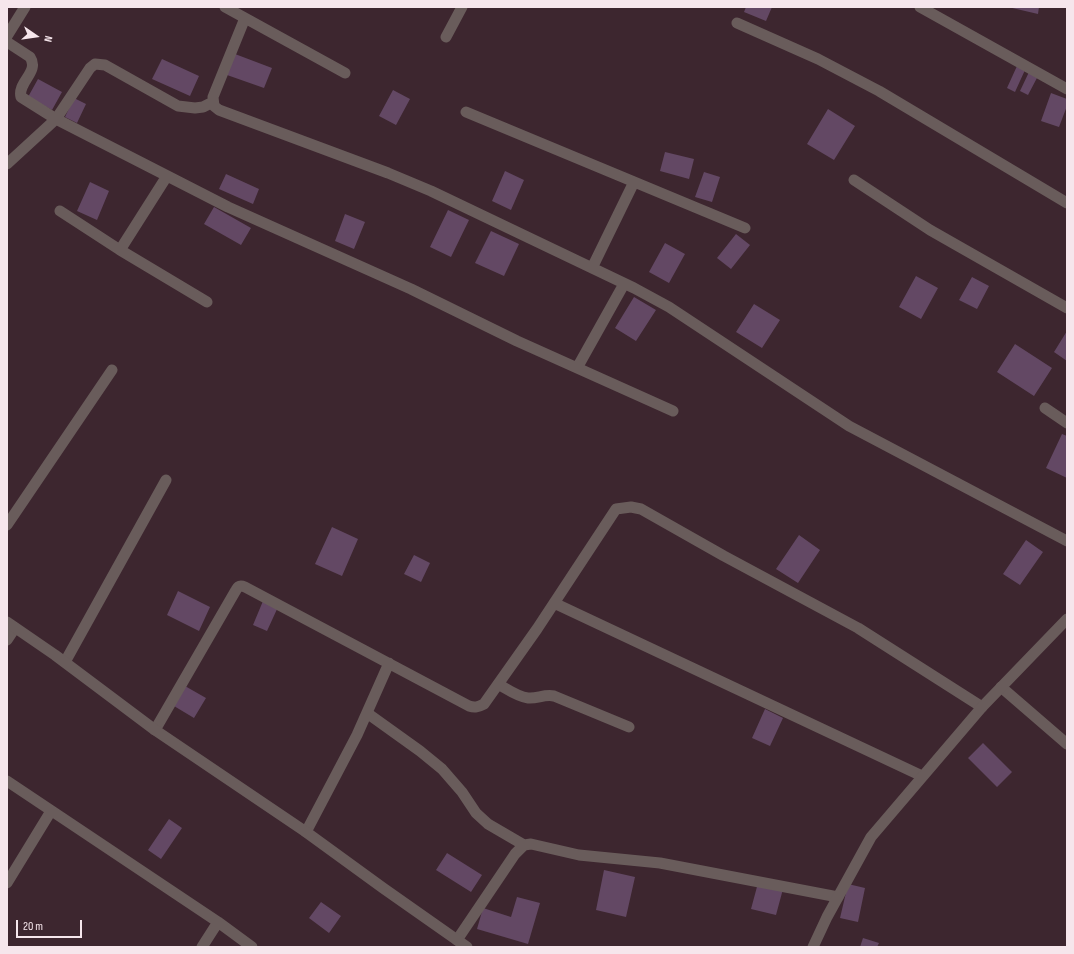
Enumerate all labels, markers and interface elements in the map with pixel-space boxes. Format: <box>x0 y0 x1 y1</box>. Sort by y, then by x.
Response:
north arrow <box>16 16 56 56</box>
text: N <box>41 34 55 43</box>
scale bar <box>18 912 84 938</box>
text: 20 m <box>23 919 43 934</box>

